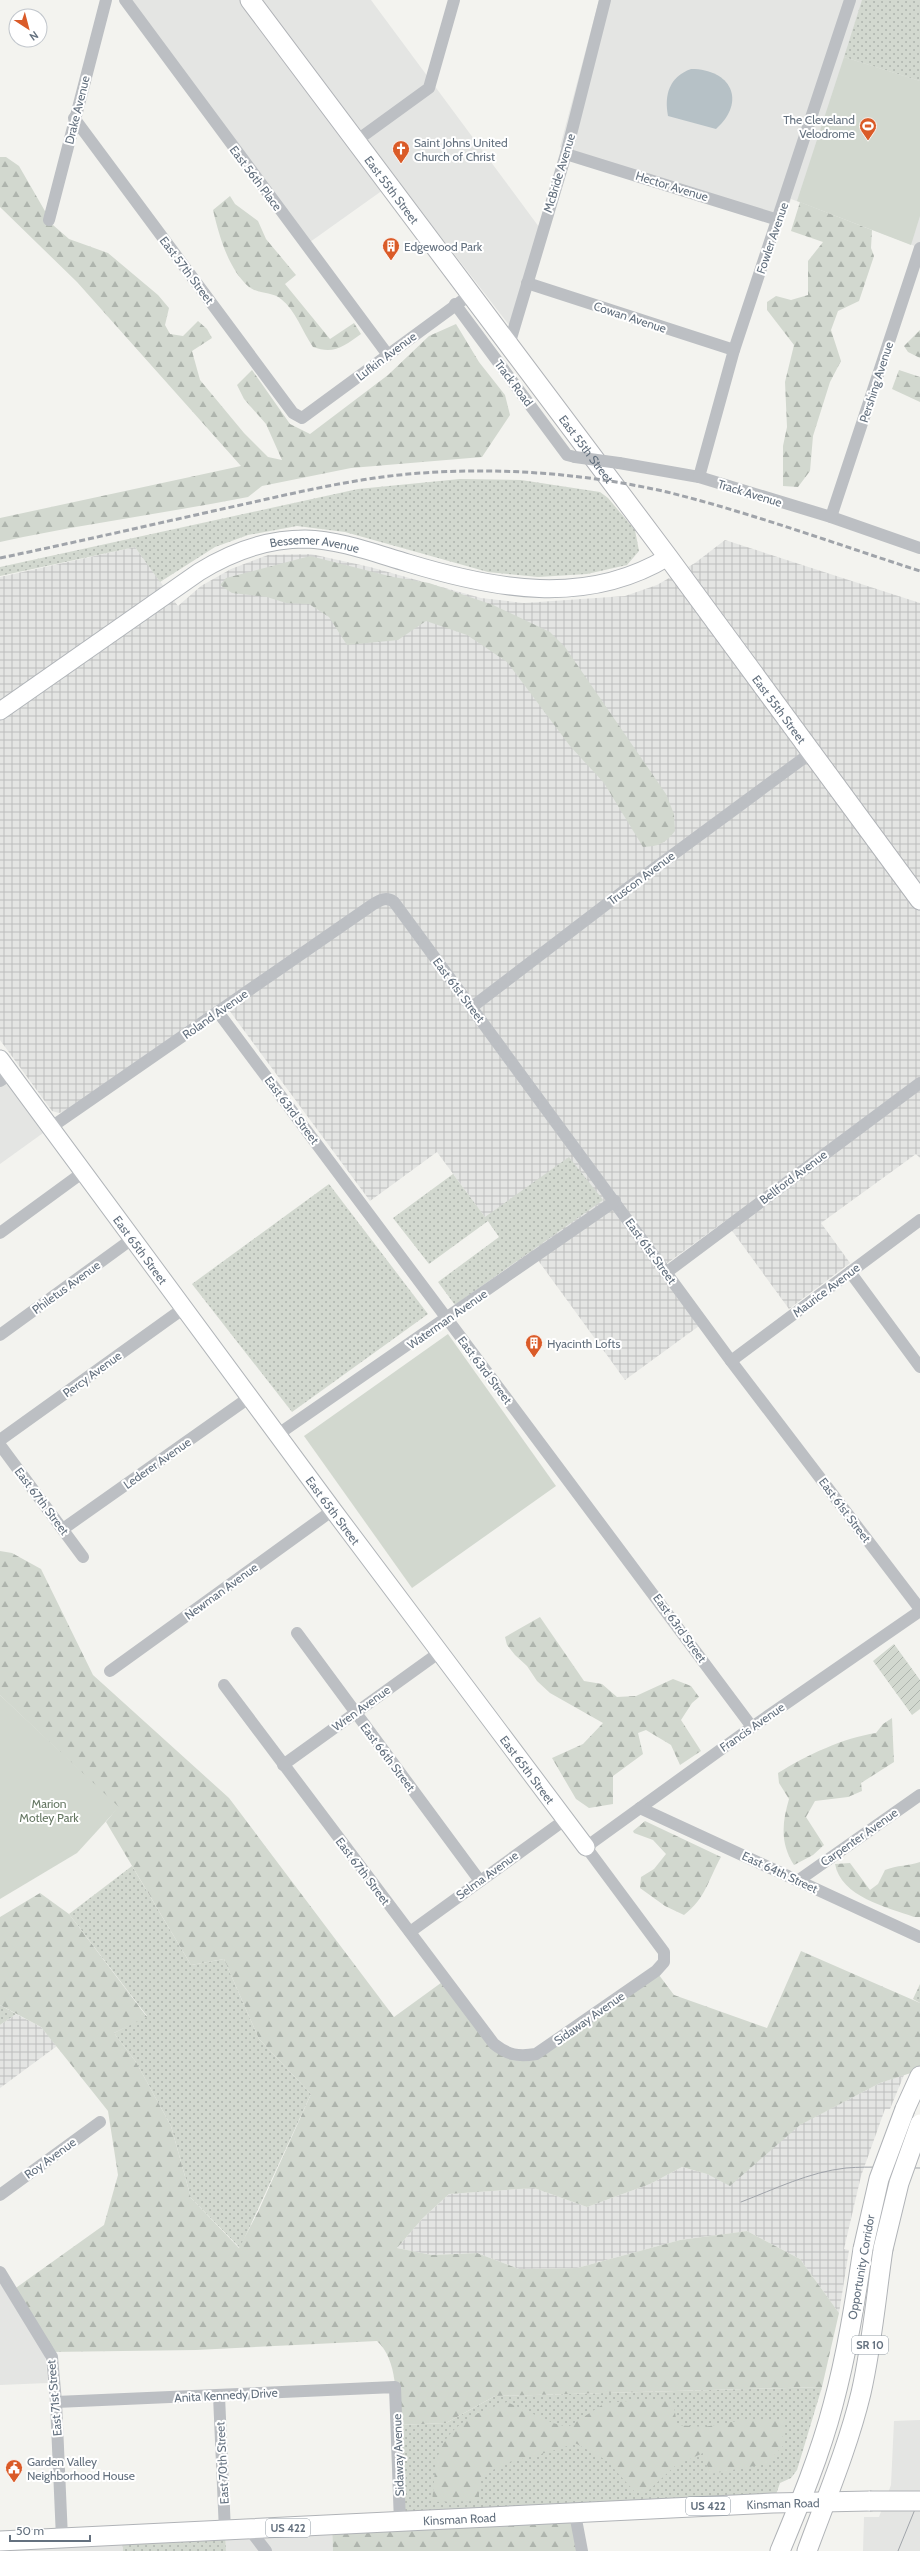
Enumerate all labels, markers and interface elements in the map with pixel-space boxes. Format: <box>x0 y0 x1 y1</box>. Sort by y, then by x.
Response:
north arrow <box>8 8 48 48</box>
text: N <box>27 28 41 44</box>
street label: Drake Avenue <box>61 74 93 146</box>
place label: The Cleveland Velodrome <box>783 112 855 141</box>
sports icon: The Cleveland Velodrome <box>858 116 878 141</box>
street label: McBride Avenue <box>540 132 578 214</box>
place label: Saint Johns United Church of Christ <box>414 135 508 164</box>
church icon: Saint Johns United Church of Christ <box>391 139 411 164</box>
street label: East 56th Place <box>227 143 285 213</box>
street label: East 55th Street <box>362 153 423 227</box>
street label: Hector Avenue <box>634 168 710 204</box>
street label: Fowler Avenue <box>753 200 791 276</box>
street label: East 57th Street <box>157 233 217 307</box>
building icon: Edgewood Park <box>381 236 401 261</box>
place label: Edgewood Park <box>404 239 483 254</box>
street label: Cowan Avenue <box>592 298 668 336</box>
street label: Lufkin Avenue <box>353 328 419 384</box>
street label: Pershing Avenue <box>856 340 896 424</box>
street label: Track Road <box>492 357 536 409</box>
street label: East 55th Street <box>556 412 617 486</box>
street label: Track Avenue <box>716 476 784 510</box>
street label: Bessemer Avenue <box>268 531 361 556</box>
street label: East 55th Street <box>750 672 810 746</box>
street label: Truscon Avenue <box>605 848 677 908</box>
street label: East 61st Street <box>430 955 488 1025</box>
street label: Roland Avenue <box>179 986 251 1042</box>
street label: East 63rd Street <box>262 1073 322 1147</box>
street label: Bellford Avenue <box>756 1147 830 1207</box>
street label: East 65th Street <box>111 1212 171 1287</box>
street label: East 61st Street <box>622 1215 680 1287</box>
street label: Philetus Avenue <box>29 1257 103 1317</box>
street label: Maurice Avenue <box>789 1260 863 1320</box>
street label: Waterman Avenue <box>404 1286 490 1352</box>
street label: East 63rd Street <box>455 1333 515 1407</box>
building icon: Hyacinth Lofts <box>524 1333 544 1358</box>
place label: Hyacinth Lofts <box>547 1336 620 1351</box>
street label: Percy Avenue <box>60 1348 124 1400</box>
street label: Lederer Avenue <box>120 1434 194 1492</box>
street label: East 67th Street <box>12 1464 72 1538</box>
street label: East 65th Street <box>303 1473 364 1547</box>
street label: East 61st Street <box>816 1475 874 1545</box>
street label: Newman Avenue <box>181 1559 261 1623</box>
street label: East 63rd Street <box>650 1591 710 1665</box>
street label: Wren Avenue <box>329 1682 393 1734</box>
street label: Francis Avenue <box>717 1699 787 1755</box>
street label: East 66th Street <box>357 1720 419 1794</box>
street label: East 65th Street <box>497 1732 558 1807</box>
park label: Marion Motley Park <box>19 1796 79 1825</box>
street label: Carpenter Avenue <box>817 1805 901 1869</box>
street label: East 67th Street <box>333 1834 393 1908</box>
street label: Selma Avenue <box>453 1847 521 1903</box>
street label: East 64th Street <box>740 1848 820 1896</box>
street label: Sidaway Avenue <box>551 1988 627 2048</box>
street label: Roy Avenue <box>21 2134 79 2182</box>
street label: Opportunity Corridor <box>844 2213 878 2321</box>
road number: SR 10 <box>852 2336 888 2354</box>
street label: East 71st Street <box>43 2359 65 2437</box>
street label: Anita Kennedy Drive <box>174 2385 278 2405</box>
street label: Sidaway Avenue <box>389 2413 407 2497</box>
street label: East 70th Street <box>212 2421 232 2505</box>
place label: Garden Valley Neighborhood House <box>27 2454 135 2483</box>
public building icon: Garden Valley Neighborhood House <box>4 2458 24 2483</box>
street label: Kinsman Road <box>746 2495 820 2512</box>
road number: US 422 <box>686 2497 730 2515</box>
street label: Kinsman Road <box>423 2509 496 2528</box>
scale bar <box>10 2517 90 2543</box>
road number: US 422 <box>266 2519 310 2537</box>
text: 50 m <box>16 2523 44 2538</box>

